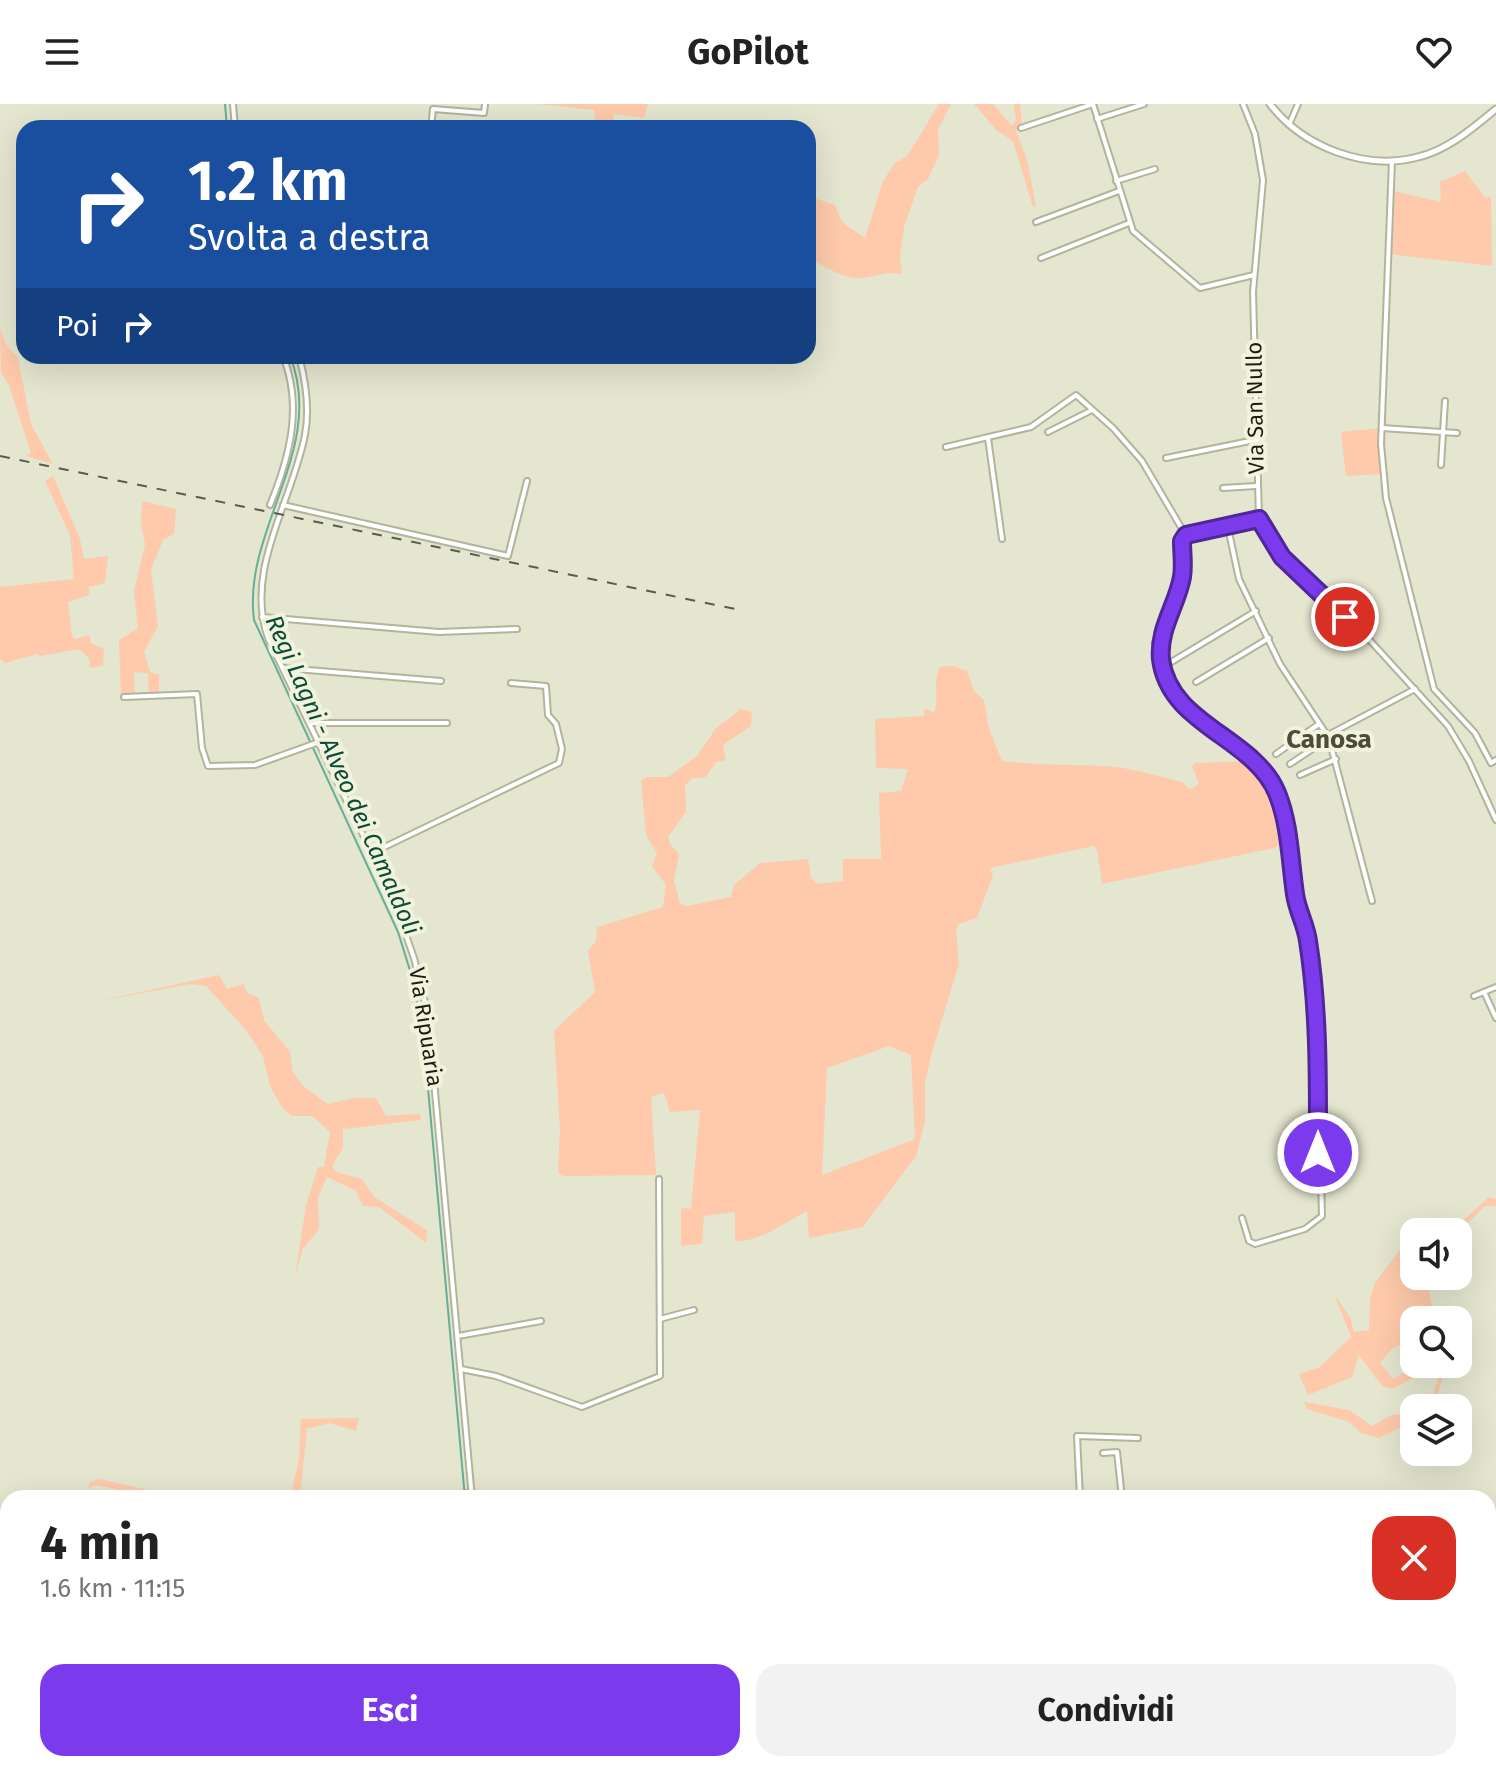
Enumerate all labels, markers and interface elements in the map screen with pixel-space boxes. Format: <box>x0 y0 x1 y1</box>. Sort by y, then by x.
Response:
icon: menu <box>40 30 84 74</box>
text: GoPilot <box>687 30 809 74</box>
icon: heart <box>1412 30 1456 74</box>
text: 1.2 km <box>188 148 348 215</box>
icon: right <box>56 152 160 256</box>
text: Svolta a destra <box>188 216 431 260</box>
icon: right <box>115 304 159 348</box>
text: Poi <box>56 308 99 344</box>
street label: Via San Nullo <box>1240 342 1270 474</box>
pin <box>1311 583 1379 651</box>
icon: arrive <box>1323 595 1367 639</box>
water label: Regi Lagni - Alveo dei Camaldoli <box>260 611 426 939</box>
district label: Canosa <box>1286 724 1372 755</box>
street label: Via Ripuaria <box>403 965 449 1089</box>
position arrow <box>1276 1111 1360 1195</box>
map controls <box>1400 1218 1472 1466</box>
button: sound <box>1400 1218 1472 1290</box>
button: search <box>1400 1306 1472 1378</box>
button: layers <box>1400 1394 1472 1466</box>
text: 4 min <box>40 1514 160 1572</box>
button: close <box>1372 1516 1456 1600</box>
text: 1.6 km · 11:15 <box>40 1573 185 1604</box>
button: Esci <box>40 1664 740 1756</box>
button: Condividi <box>756 1664 1456 1756</box>

